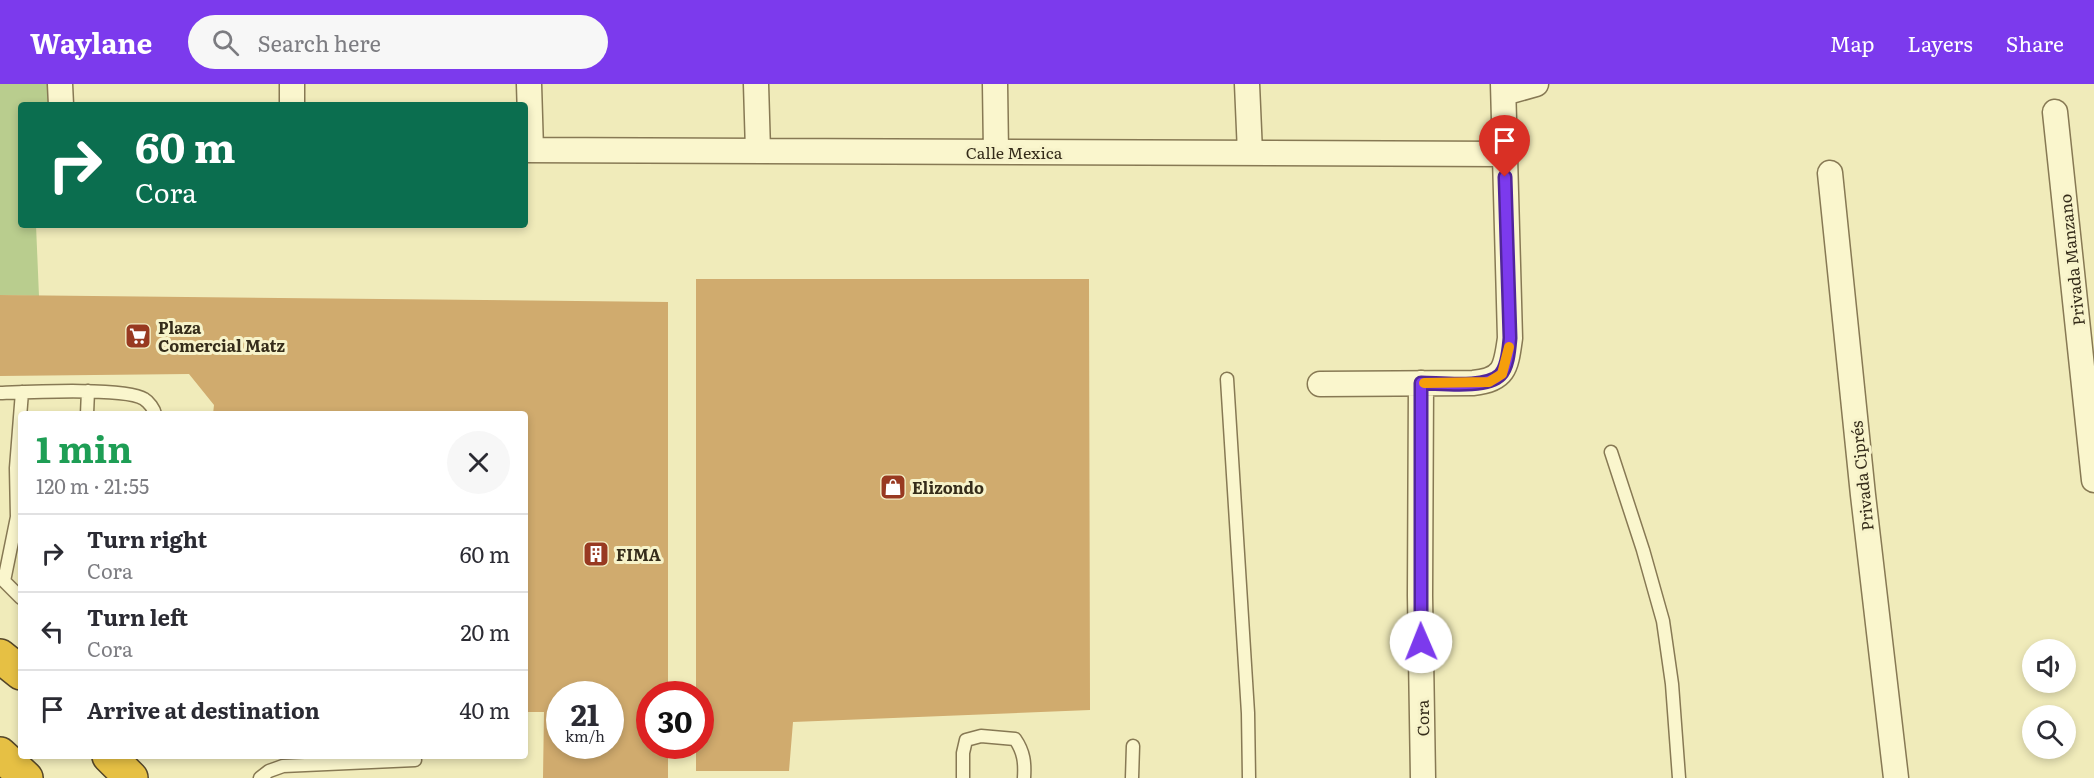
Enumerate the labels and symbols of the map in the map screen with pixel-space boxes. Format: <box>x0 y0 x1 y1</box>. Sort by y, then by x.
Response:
pin <box>1479 115 1530 177</box>
street label: Calle Mexica <box>966 140 1063 164</box>
street label: Privada Manzano <box>2052 193 2090 327</box>
place label: Plaza Comercial Matz <box>158 315 285 357</box>
supermarket icon: Plaza Comercial Matz <box>123 321 153 351</box>
street label: Privada Ciprés <box>1843 420 1879 532</box>
shop icon: Elizondo <box>878 472 908 502</box>
place label: Elizondo <box>912 475 984 499</box>
building icon: FIMA <box>581 539 611 569</box>
place label: FIMA <box>616 542 661 566</box>
position arrow <box>1389 610 1453 674</box>
speed limit sign: 30 <box>636 681 714 759</box>
street label: Cora <box>1410 699 1434 737</box>

